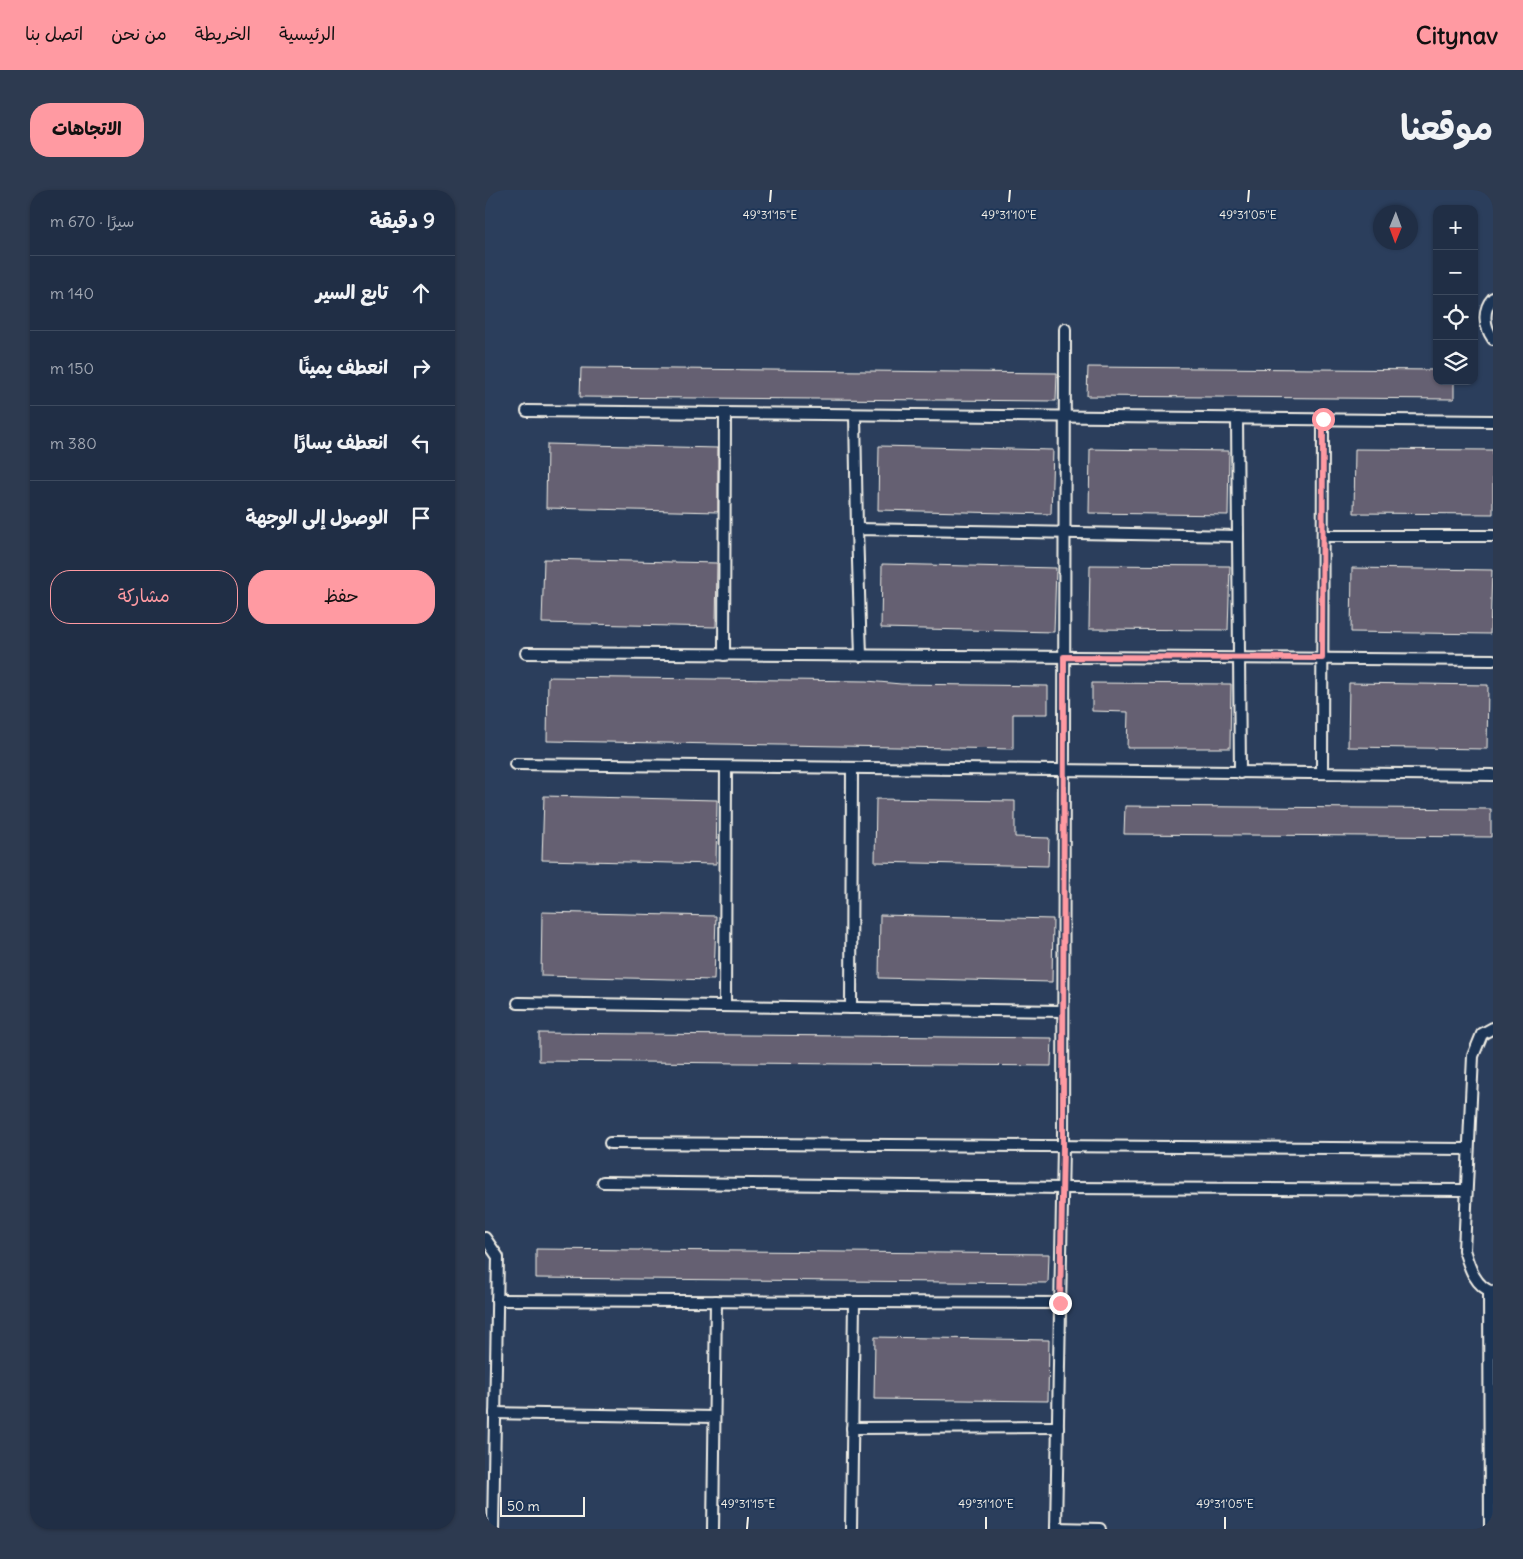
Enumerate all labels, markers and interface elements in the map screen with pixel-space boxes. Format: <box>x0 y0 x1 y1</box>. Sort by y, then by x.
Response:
text: Citynav <box>1416 20 1498 50</box>
text: اتصل بنا <box>25 22 83 45</box>
text: من نحن <box>111 22 167 45</box>
text: الخريطة <box>195 22 251 45</box>
text: الرئيسية <box>279 22 336 45</box>
button: الاتجاهات <box>30 103 144 157</box>
text: موقعنا <box>1400 105 1493 149</box>
north arrow <box>1373 205 1418 250</box>
map controls <box>1433 205 1478 385</box>
button: + <box>1433 205 1478 250</box>
text: 9 دقيقة <box>369 207 435 234</box>
text: 49°31'15"E <box>743 207 797 222</box>
text: 49°31'10"E <box>981 207 1037 222</box>
text: 49°31'05"E <box>1219 207 1277 222</box>
text: سيرًا · 670 m <box>50 211 134 231</box>
button: − <box>1433 250 1478 295</box>
icon: ahead <box>407 279 435 307</box>
text: تابع السير <box>316 280 388 304</box>
text: 140 m <box>50 283 94 303</box>
button: locate <box>1433 295 1478 340</box>
button: layers <box>1433 340 1478 385</box>
icon: right <box>407 354 435 382</box>
text: انعطف يمينًا <box>299 355 388 379</box>
text: 150 m <box>50 358 94 378</box>
route start <box>1312 408 1335 431</box>
icon: left <box>407 429 435 457</box>
text: انعطف يسارًا <box>294 430 388 454</box>
text: 380 m <box>50 433 97 453</box>
icon: arrive <box>407 504 435 532</box>
text: الوصول إلى الوجهة <box>245 505 388 529</box>
button: مشاركة <box>50 570 238 624</box>
button: حفظ <box>248 570 435 624</box>
route end <box>1049 1292 1072 1315</box>
scale bar <box>500 1494 585 1517</box>
text: 49°31'15"E <box>721 1496 775 1511</box>
text: 49°31'10"E <box>958 1496 1014 1511</box>
text: 49°31'05"E <box>1196 1496 1254 1511</box>
text: 50 m <box>507 1497 540 1515</box>

